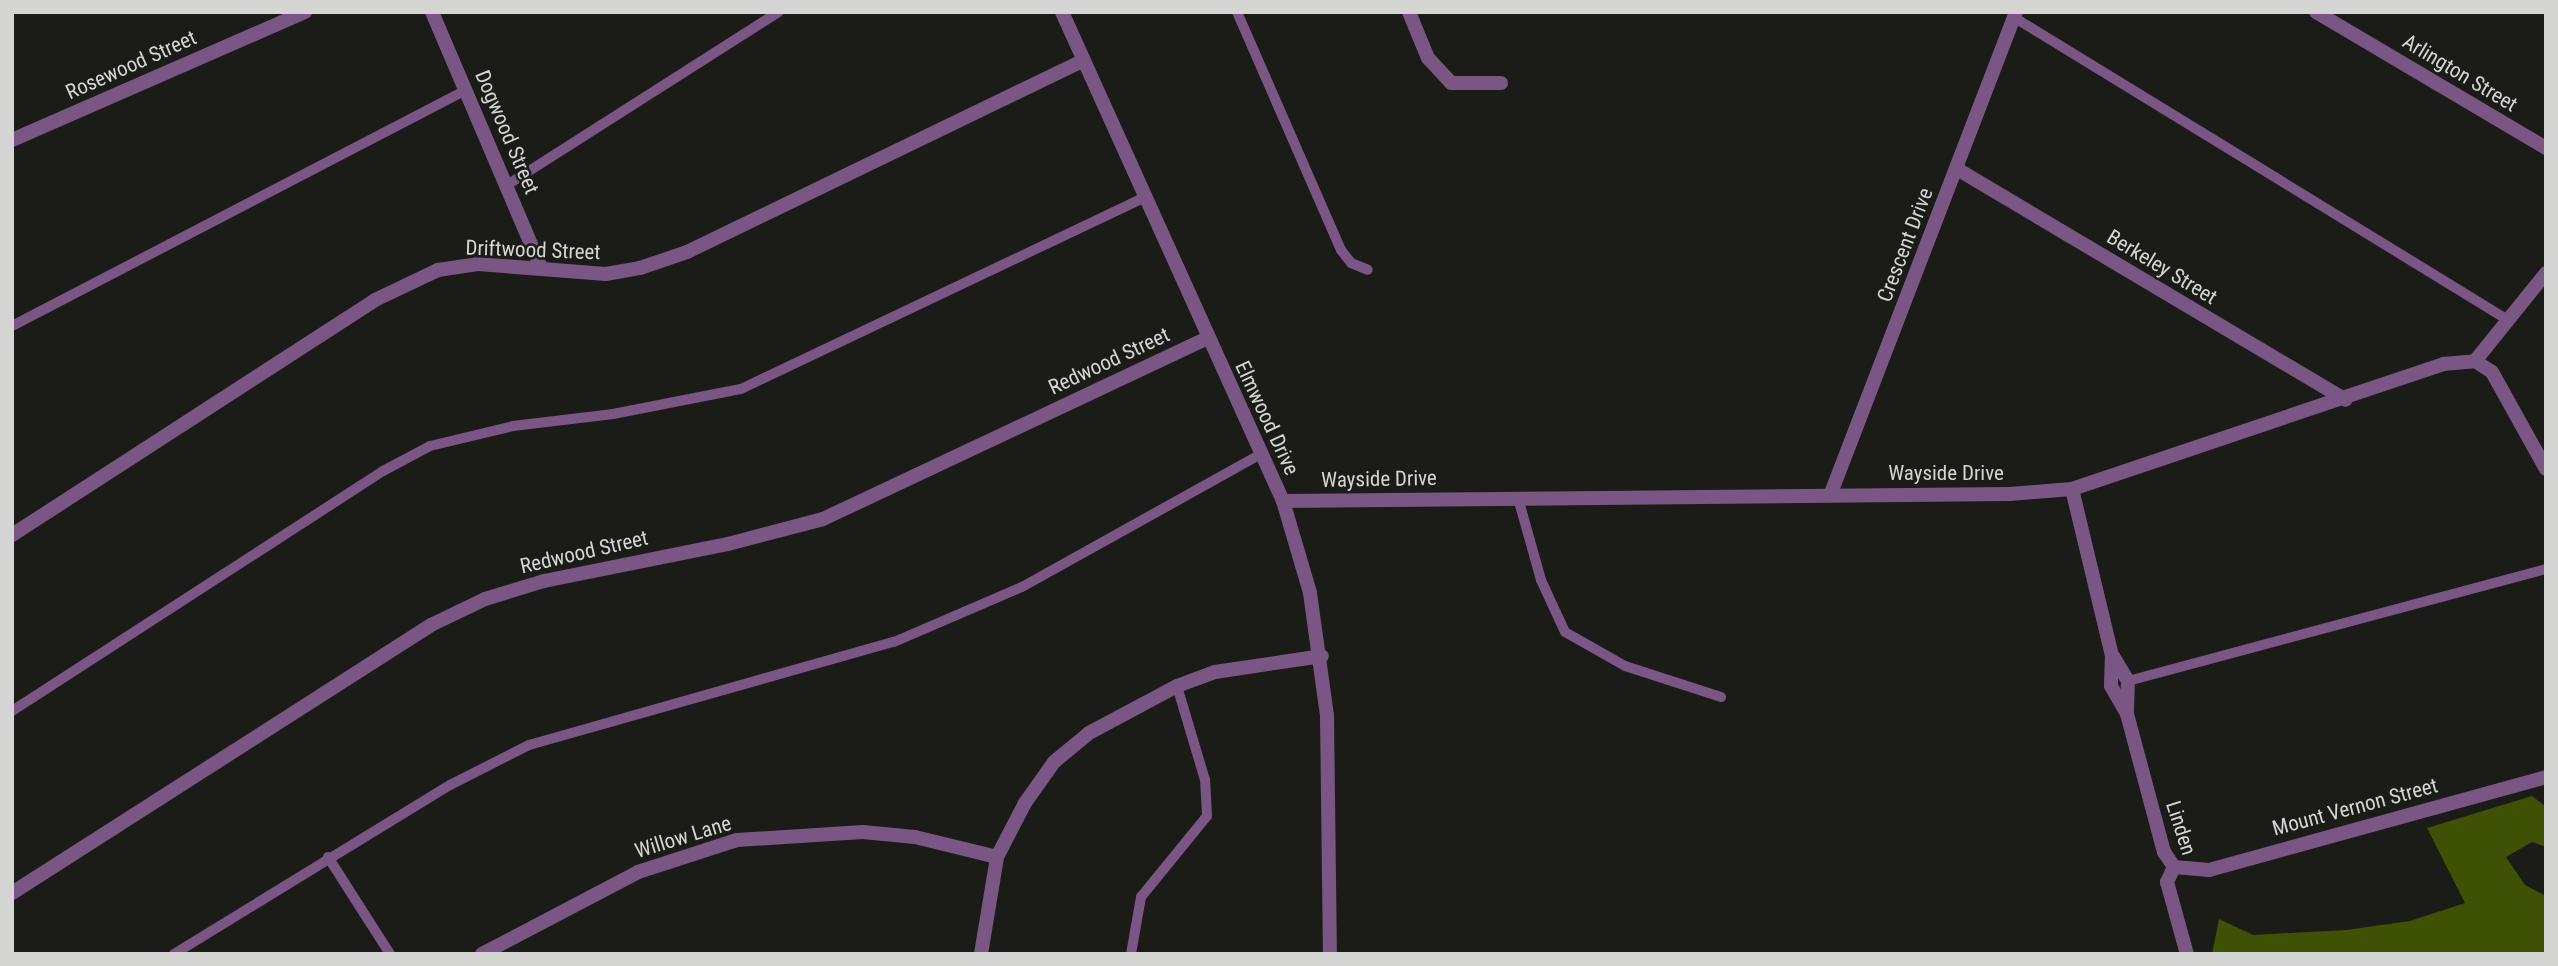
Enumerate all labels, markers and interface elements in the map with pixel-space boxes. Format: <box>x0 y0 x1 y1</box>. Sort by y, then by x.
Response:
street label: Rosewood Street <box>62 25 200 105</box>
street label: Arlington Street <box>2398 29 2522 117</box>
street label: Dogwood Street <box>470 66 544 198</box>
street label: Crescent Drive <box>1872 184 1938 306</box>
street label: Berkeley Street <box>2102 224 2222 310</box>
street label: Driftwood Street <box>465 235 601 265</box>
street label: Redwood Street <box>1045 322 1173 400</box>
street label: Elmwood Drive <box>1230 357 1304 479</box>
street label: Wayside Drive <box>1888 460 2004 486</box>
street label: Wayside Drive <box>1321 465 1437 493</box>
street label: Redwood Street <box>518 525 650 579</box>
street label: Mount Vernon Street <box>2270 773 2440 841</box>
street label: Linden <box>2160 798 2202 858</box>
street label: Willow Lane <box>632 810 734 864</box>

